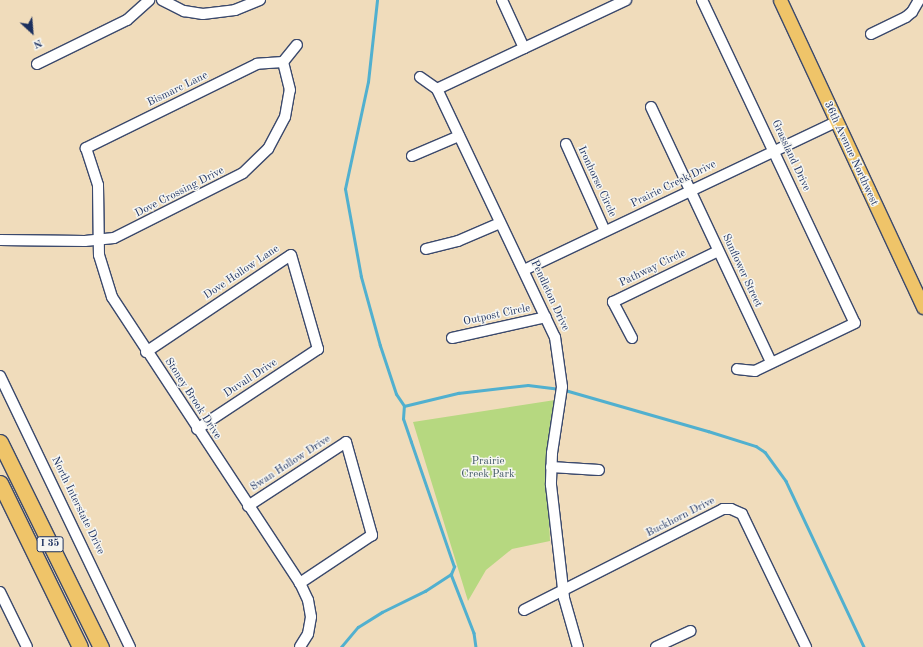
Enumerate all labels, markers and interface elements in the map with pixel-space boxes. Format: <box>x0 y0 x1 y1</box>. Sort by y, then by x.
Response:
north arrow <box>12 12 52 52</box>
text: N <box>31 36 44 50</box>
street label: Bismarc Lane <box>146 70 210 110</box>
street label: 36th Avenue Northwest <box>820 100 880 208</box>
street label: Grassland Drive <box>768 118 812 194</box>
street label: Ironhorse Circle <box>574 144 618 220</box>
street label: Prairie Creek Drive <box>629 159 719 211</box>
street label: Dove Crossing Drive <box>133 165 227 221</box>
street label: Sunflower Street <box>718 232 764 310</box>
street label: Dove Hollow Lane <box>202 243 282 303</box>
street label: Pathway Circle <box>618 247 688 291</box>
street label: Pendleton Drive <box>527 259 571 333</box>
street label: Outpost Circle <box>462 302 532 330</box>
street label: Stoney Brook Drive <box>161 356 223 442</box>
street label: Duvall Drive <box>222 357 280 401</box>
street label: Swan Hollow Drive <box>248 433 334 495</box>
street label: North Interstate Drive <box>48 455 106 557</box>
park label: Prairie Creek Park <box>461 456 515 482</box>
street label: Buckhorn Drive <box>644 495 718 541</box>
road number: I 35 <box>36 536 64 552</box>

